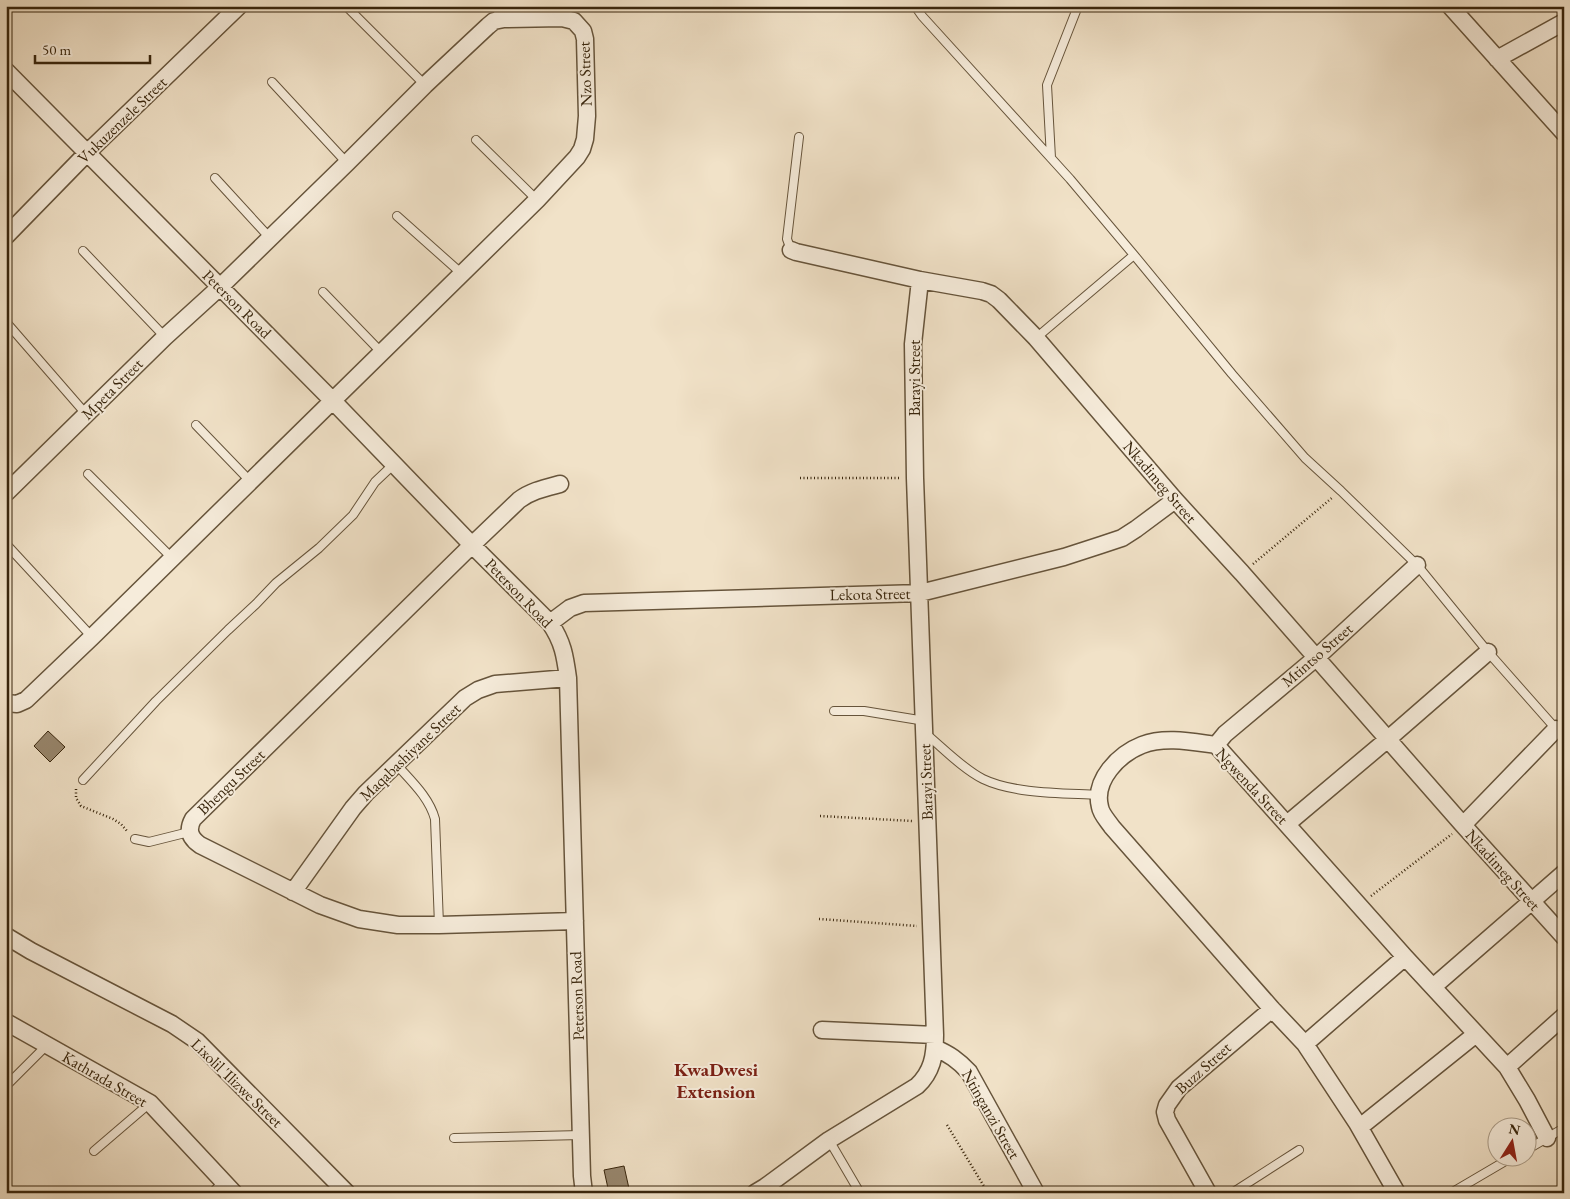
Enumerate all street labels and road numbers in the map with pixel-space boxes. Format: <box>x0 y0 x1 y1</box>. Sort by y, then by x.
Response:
street label: Nzo Street <box>573 41 597 107</box>
street label: Vukuzenzele Street <box>73 72 171 168</box>
street label: Peterson Road <box>198 265 277 344</box>
street label: Barayi Street <box>904 340 925 416</box>
street label: Mpeta Street <box>77 354 147 424</box>
street label: Nkadimeg Street <box>1118 436 1202 528</box>
street label: Peterson Road <box>480 554 558 633</box>
street label: Lekota Street <box>829 583 911 605</box>
street label: Mtintso Street <box>1277 618 1357 692</box>
street label: Maqabashiyane Street <box>355 698 465 806</box>
street label: Barayi Street <box>914 743 938 821</box>
street label: Ngwenda Street <box>1211 743 1293 829</box>
street label: Bhengu Street <box>193 745 269 819</box>
street label: Nkadimeg Street <box>1461 825 1545 915</box>
street label: Peterson Road <box>565 950 589 1041</box>
street label: Lixolil 'Ilizwe Street <box>187 1034 287 1132</box>
street label: Buzz Street <box>1171 1037 1235 1099</box>
street label: Kathrada Street <box>59 1046 151 1112</box>
street label: Ntinganzi Street <box>957 1065 1025 1163</box>

